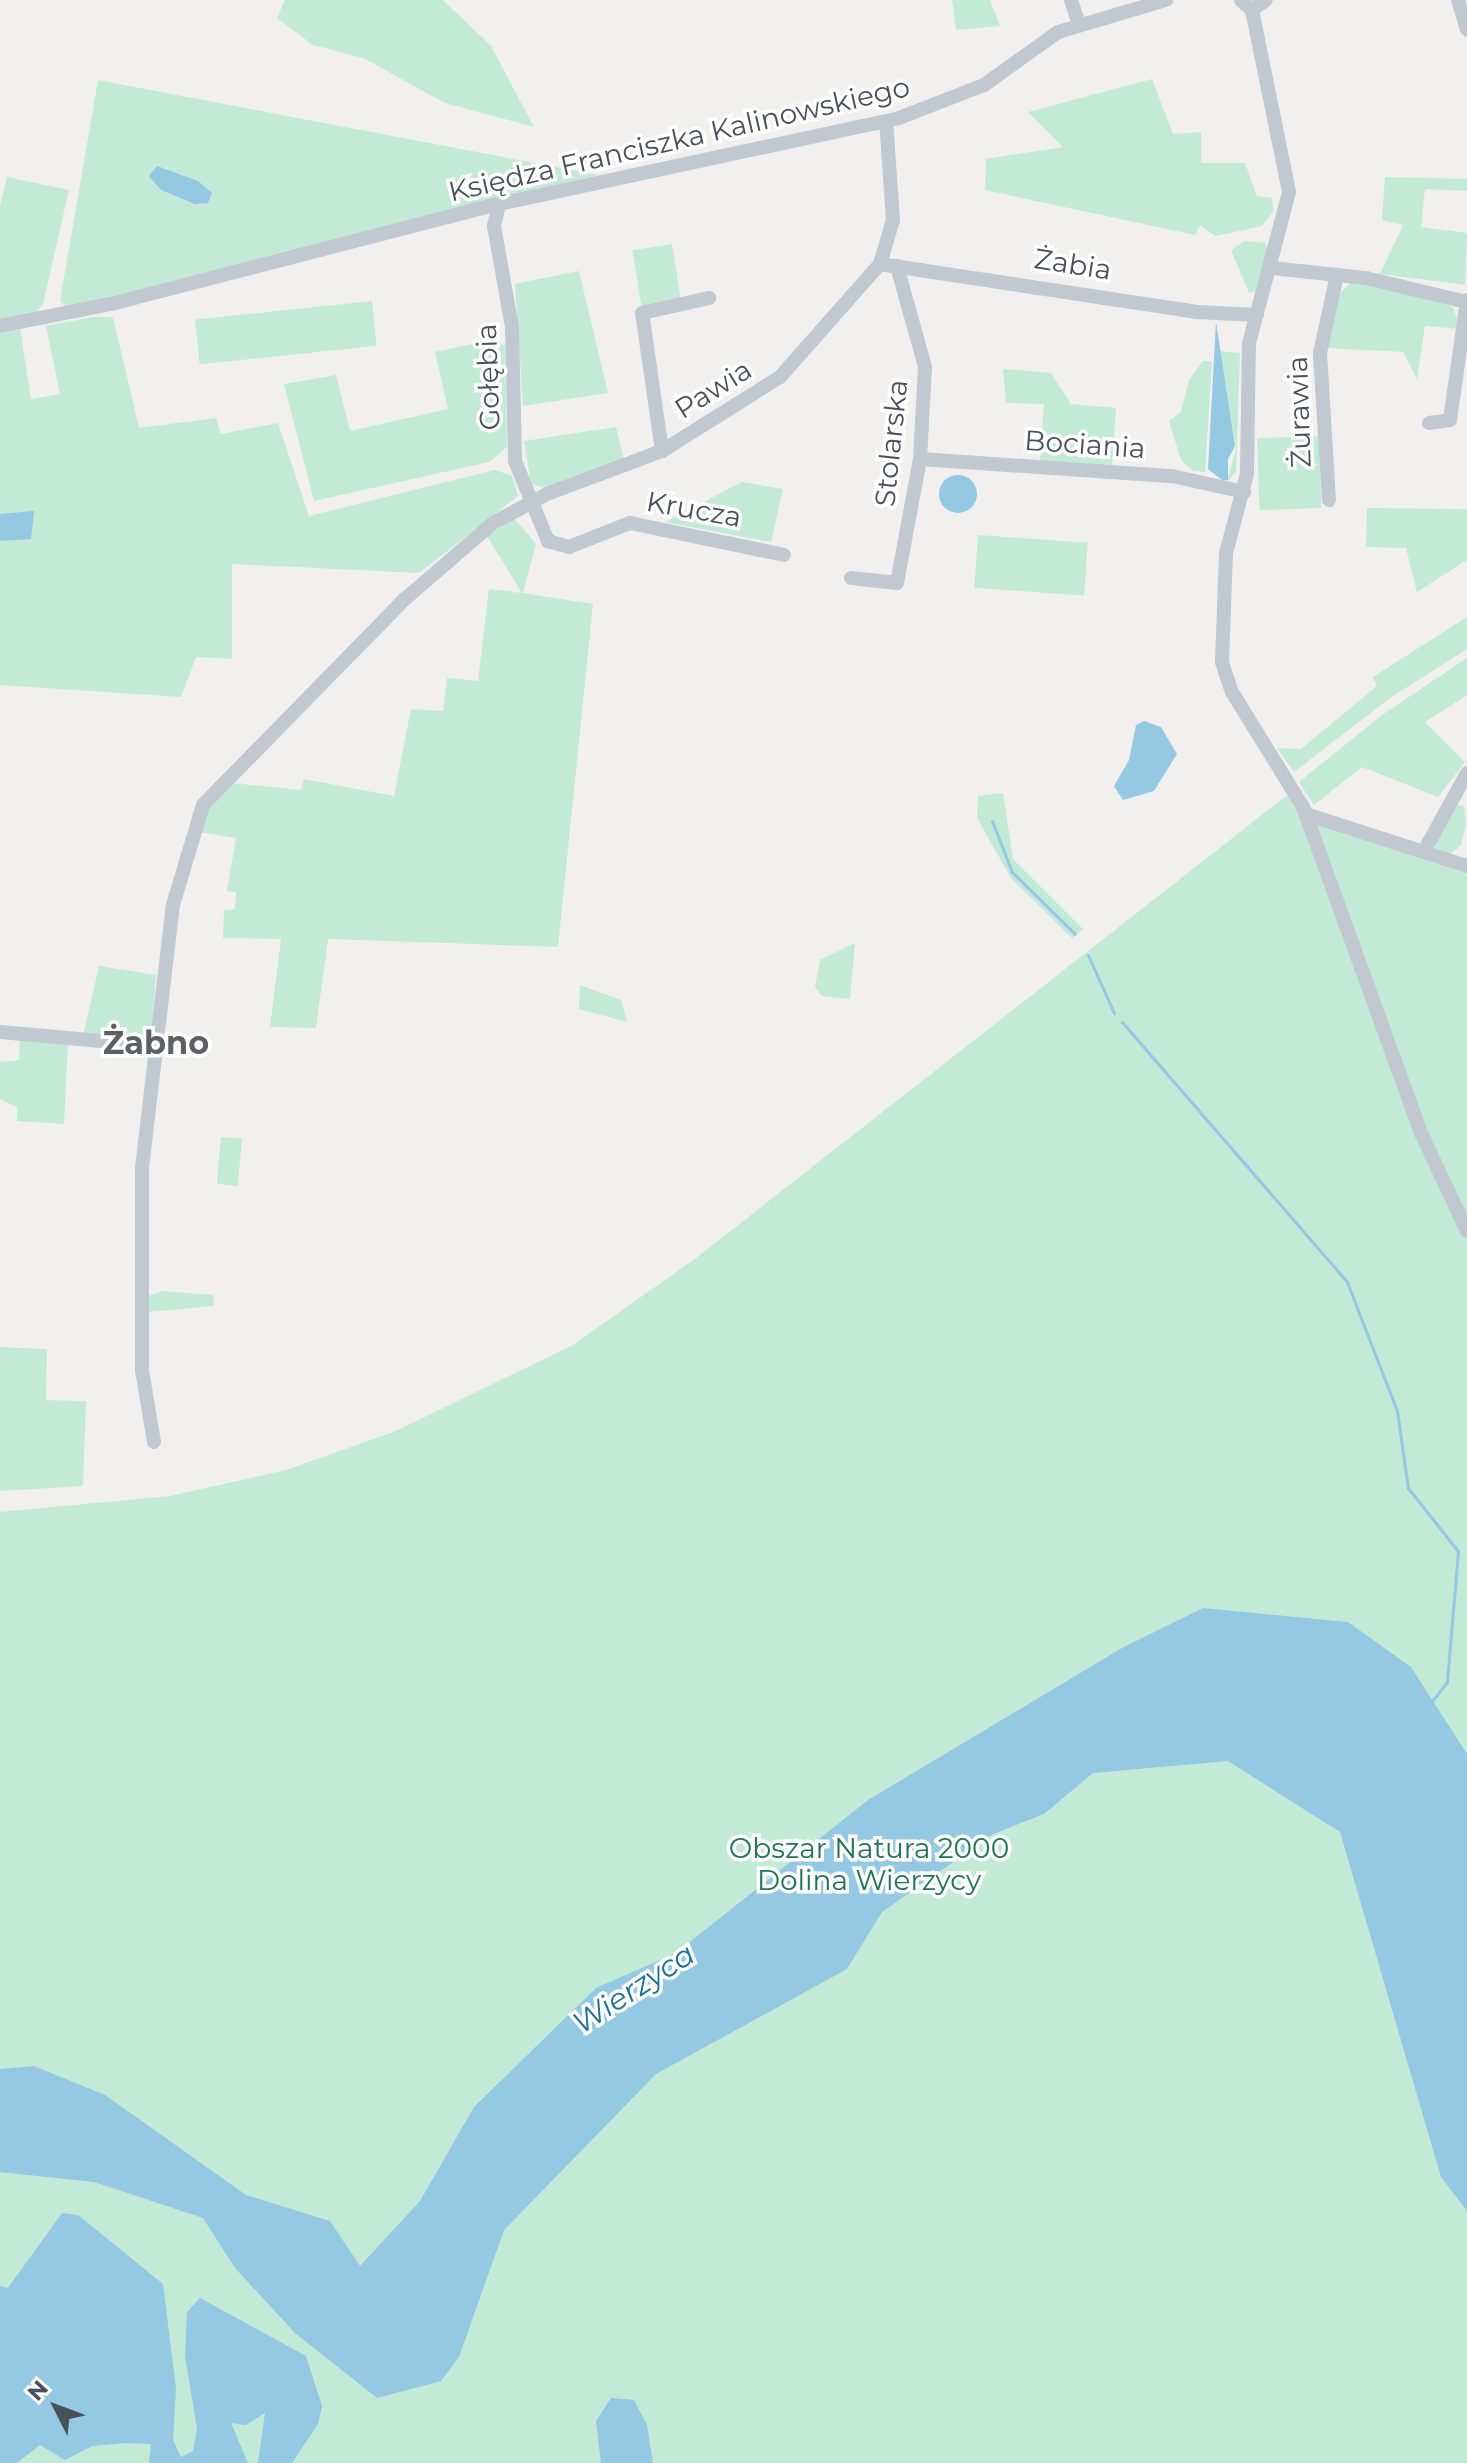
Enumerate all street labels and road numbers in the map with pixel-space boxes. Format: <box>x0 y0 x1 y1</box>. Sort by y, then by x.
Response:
street label: Księdza Franciszka Kalinowskiego <box>445 70 913 208</box>
street label: Żabia <box>1032 241 1114 287</box>
street label: Gołębia <box>469 323 507 431</box>
street label: Pawia <box>668 352 758 426</box>
street label: Żurawia <box>1280 356 1318 468</box>
street label: Stolarska <box>868 378 914 508</box>
street label: Bociania <box>1023 423 1147 465</box>
street label: Krucza <box>644 484 744 534</box>

